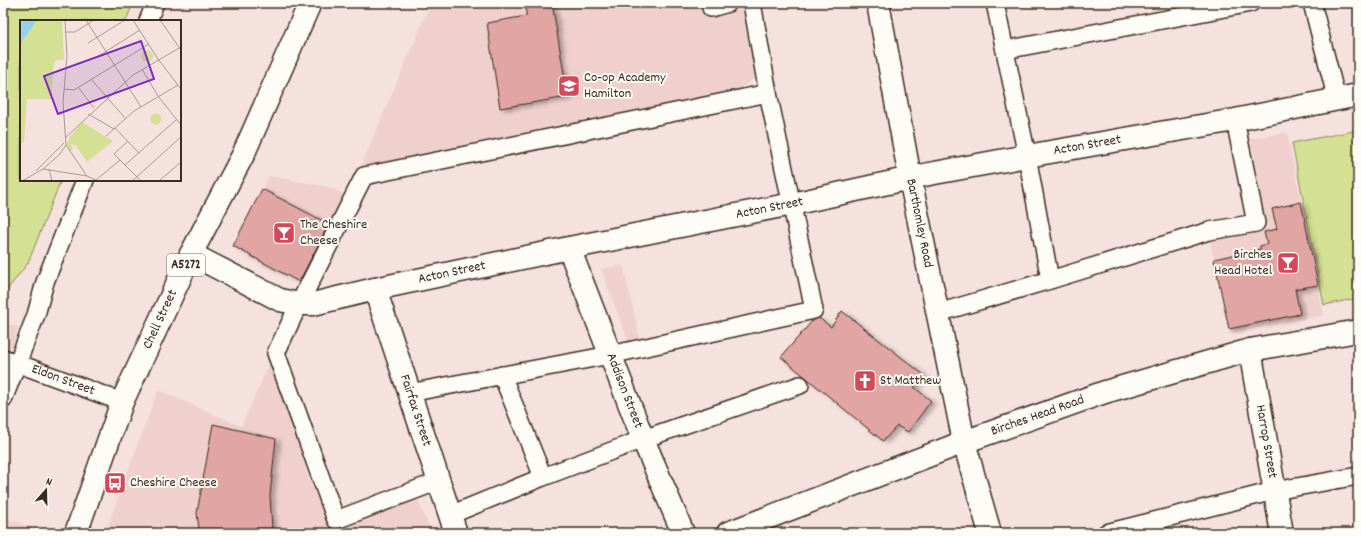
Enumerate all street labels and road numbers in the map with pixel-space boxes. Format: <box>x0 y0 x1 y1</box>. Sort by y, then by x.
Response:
street label: Acton Street <box>1052 130 1123 161</box>
street label: Barthomley Road <box>900 177 938 269</box>
street label: Acton Street <box>734 192 805 225</box>
road number: A5272 <box>167 254 205 276</box>
street label: Acton Street <box>416 256 487 290</box>
street label: Chell Street <box>138 286 183 352</box>
street label: Addison Street <box>601 350 648 431</box>
street label: Eldon Street <box>28 359 98 401</box>
street label: Fairfax Street <box>394 372 437 449</box>
street label: Birches Head Road <box>988 390 1087 442</box>
street label: Harrop Street <box>1250 403 1282 480</box>

